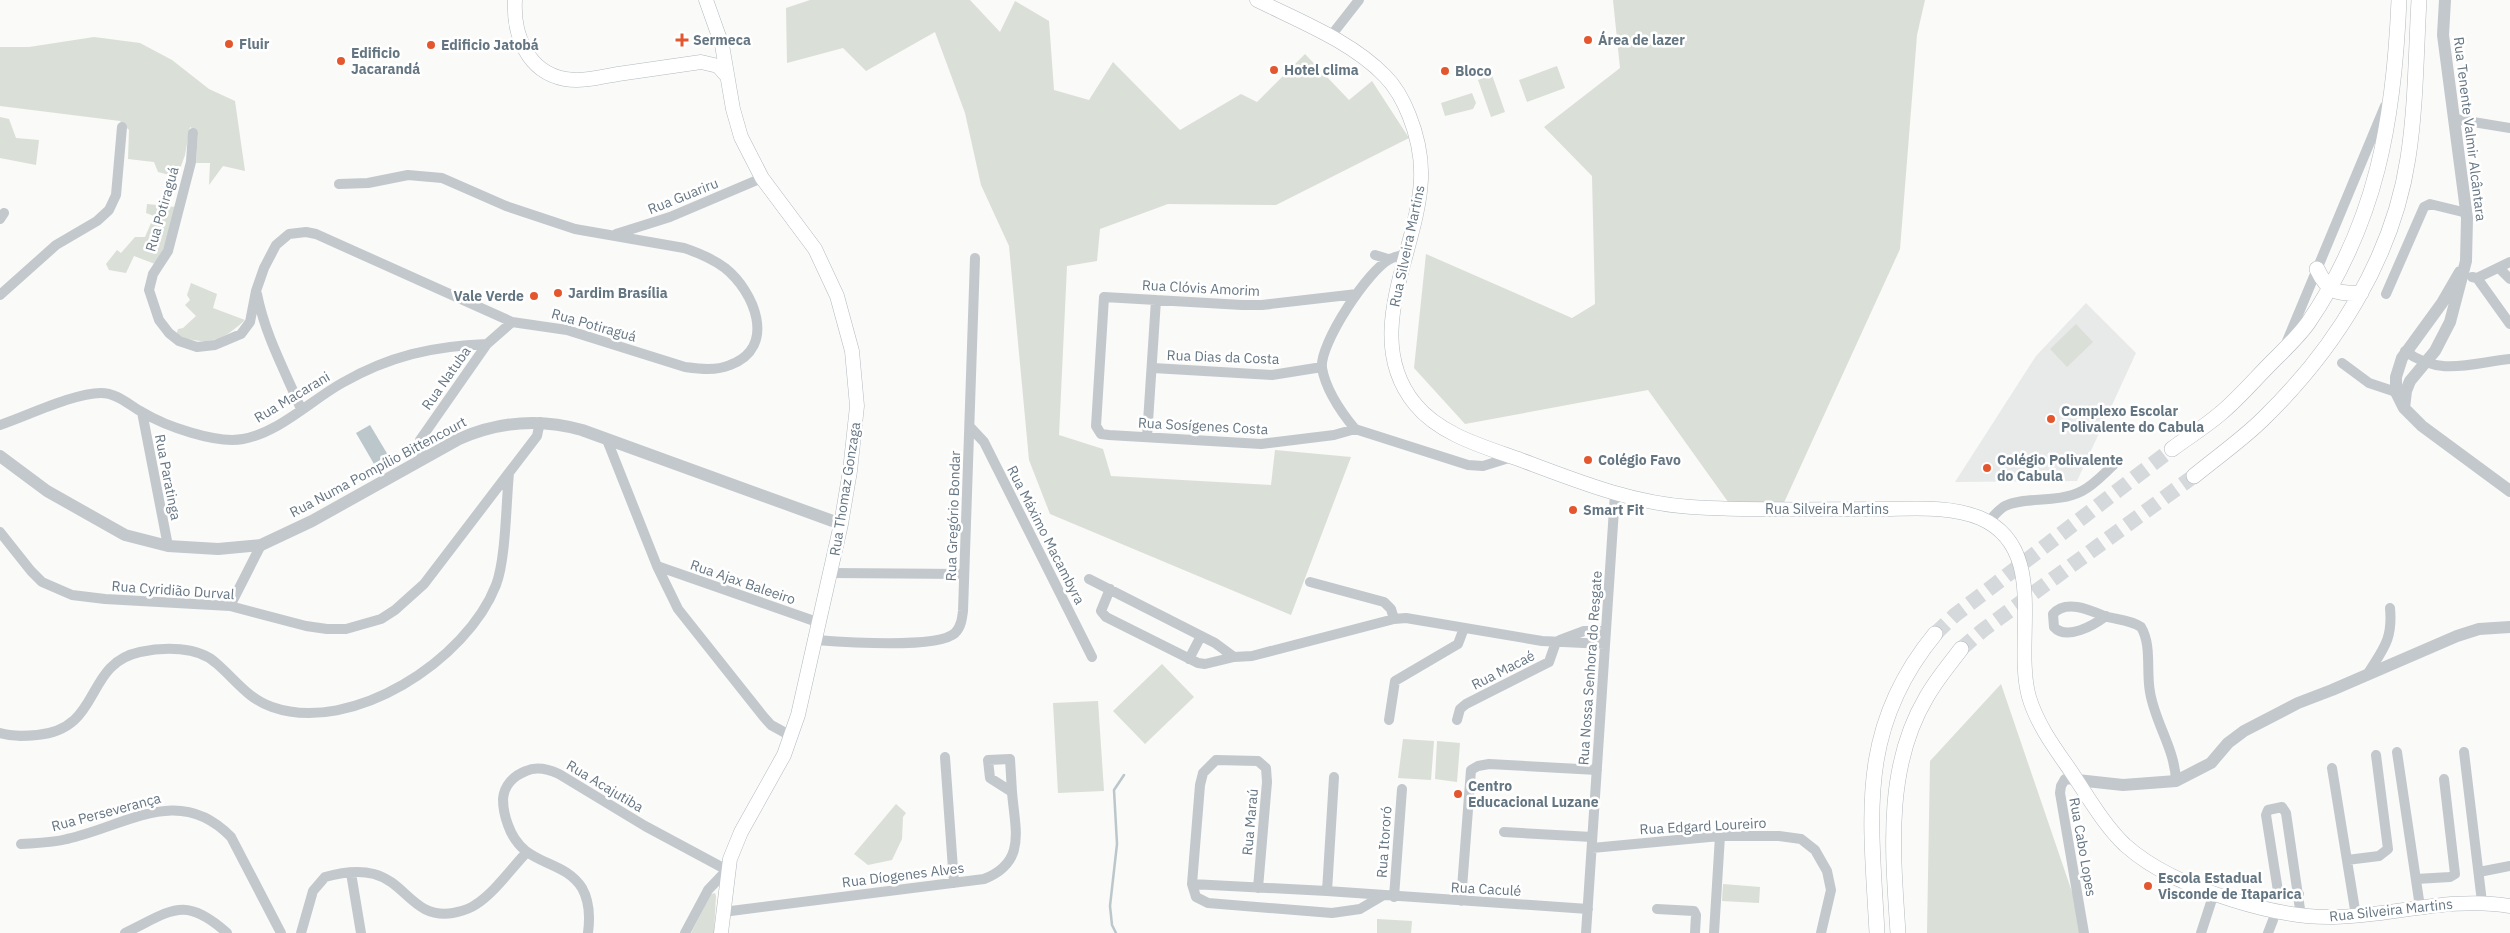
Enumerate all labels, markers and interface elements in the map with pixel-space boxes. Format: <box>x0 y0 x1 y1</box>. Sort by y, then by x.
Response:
place label: Área de lazer <box>1598 30 1685 49</box>
place label: Sermeca <box>693 31 751 49</box>
marker: Sermeca <box>675 33 689 47</box>
marker: Área de lazer <box>1582 34 1594 46</box>
place label: Fluir <box>239 35 270 53</box>
place label: Edificio Jatobá <box>441 36 539 54</box>
street label: Rua Tenente Valmir Alcântara <box>2450 36 2490 223</box>
marker: Fluir <box>223 38 235 50</box>
marker: Edificio Jatobá <box>425 39 437 51</box>
place label: Edificio Jacarandá <box>351 44 420 78</box>
marker: Edificio Jacarandá <box>335 55 347 67</box>
place label: Hotel clima <box>1284 61 1359 79</box>
place label: Bloco <box>1455 62 1492 80</box>
marker: Hotel clima <box>1268 64 1280 76</box>
marker: Bloco <box>1439 65 1451 77</box>
street label: Rua Potiraguá <box>141 164 183 254</box>
street label: Rua Guariru <box>645 174 721 218</box>
street label: Rua Silveira Martins <box>1385 183 1429 309</box>
street label: Rua Clóvis Amorim <box>1141 276 1261 300</box>
place label: Jardim Brasília <box>568 284 668 302</box>
place label: Vale Verde <box>454 287 524 305</box>
marker: Jardim Brasília <box>552 287 564 299</box>
marker: Vale Verde <box>528 290 540 302</box>
street label: Rua Potiraguá <box>549 304 639 346</box>
street label: Rua Natuba <box>418 342 475 413</box>
street label: Rua Dias da Costa <box>1166 346 1280 368</box>
street label: Rua Macarani <box>251 367 333 427</box>
place label: Complexo Escolar Polivalente do Cabula <box>2061 402 2204 436</box>
street label: Rua Numa Pompílio Bittencourt <box>287 413 470 521</box>
marker: Complexo Escolar Polivalente do Cabula <box>2045 413 2057 425</box>
street label: Rua Sosígenes Costa <box>1137 414 1269 438</box>
street label: Rua Thomaz Gonzaga <box>826 420 865 557</box>
street label: Rua Paratinga <box>151 432 185 522</box>
street label: Rua Gregório Bondar <box>942 450 964 582</box>
place label: Colégio Favo <box>1598 451 1681 469</box>
place label: Colégio Polivalente do Cabula <box>1997 451 2123 485</box>
marker: Colégio Favo <box>1582 454 1594 466</box>
street label: Rua Máximo Macambyra <box>1003 462 1089 608</box>
marker: Colégio Polivalente do Cabula <box>1981 462 1993 474</box>
street label: Rua Silveira Martins <box>1765 500 1889 518</box>
place label: Smart Fit <box>1583 501 1644 519</box>
marker: Smart Fit <box>1567 504 1579 516</box>
street label: Rua Ajax Baleeiro <box>688 556 798 609</box>
street label: Rua Nossa Senhora do Resgate <box>1574 570 1606 766</box>
street label: Rua Cyridião Durval <box>111 577 235 603</box>
street label: Rua Macaé <box>1468 646 1538 694</box>
street label: Rua Acajutiba <box>563 756 647 816</box>
place label: Centro Educacional Luzane <box>1468 777 1599 811</box>
street label: Rua Maraú <box>1238 788 1262 856</box>
marker: Centro Educacional Luzane <box>1452 788 1464 800</box>
street label: Rua Perseverança <box>49 789 163 835</box>
street label: Rua Cabo Lopes <box>2065 796 2101 898</box>
street label: Rua Itororó <box>1373 805 1395 878</box>
street label: Rua Edgard Loureiro <box>1639 814 1767 838</box>
street label: Rua Díogenes Alves <box>841 859 965 891</box>
place label: Escola Estadual Visconde de Itaparica <box>2158 869 2302 903</box>
street label: Rua Caculé <box>1450 878 1522 900</box>
marker: Escola Estadual Visconde de Itaparica <box>2142 880 2154 892</box>
street label: Rua Silveira Martins <box>2328 895 2454 925</box>

